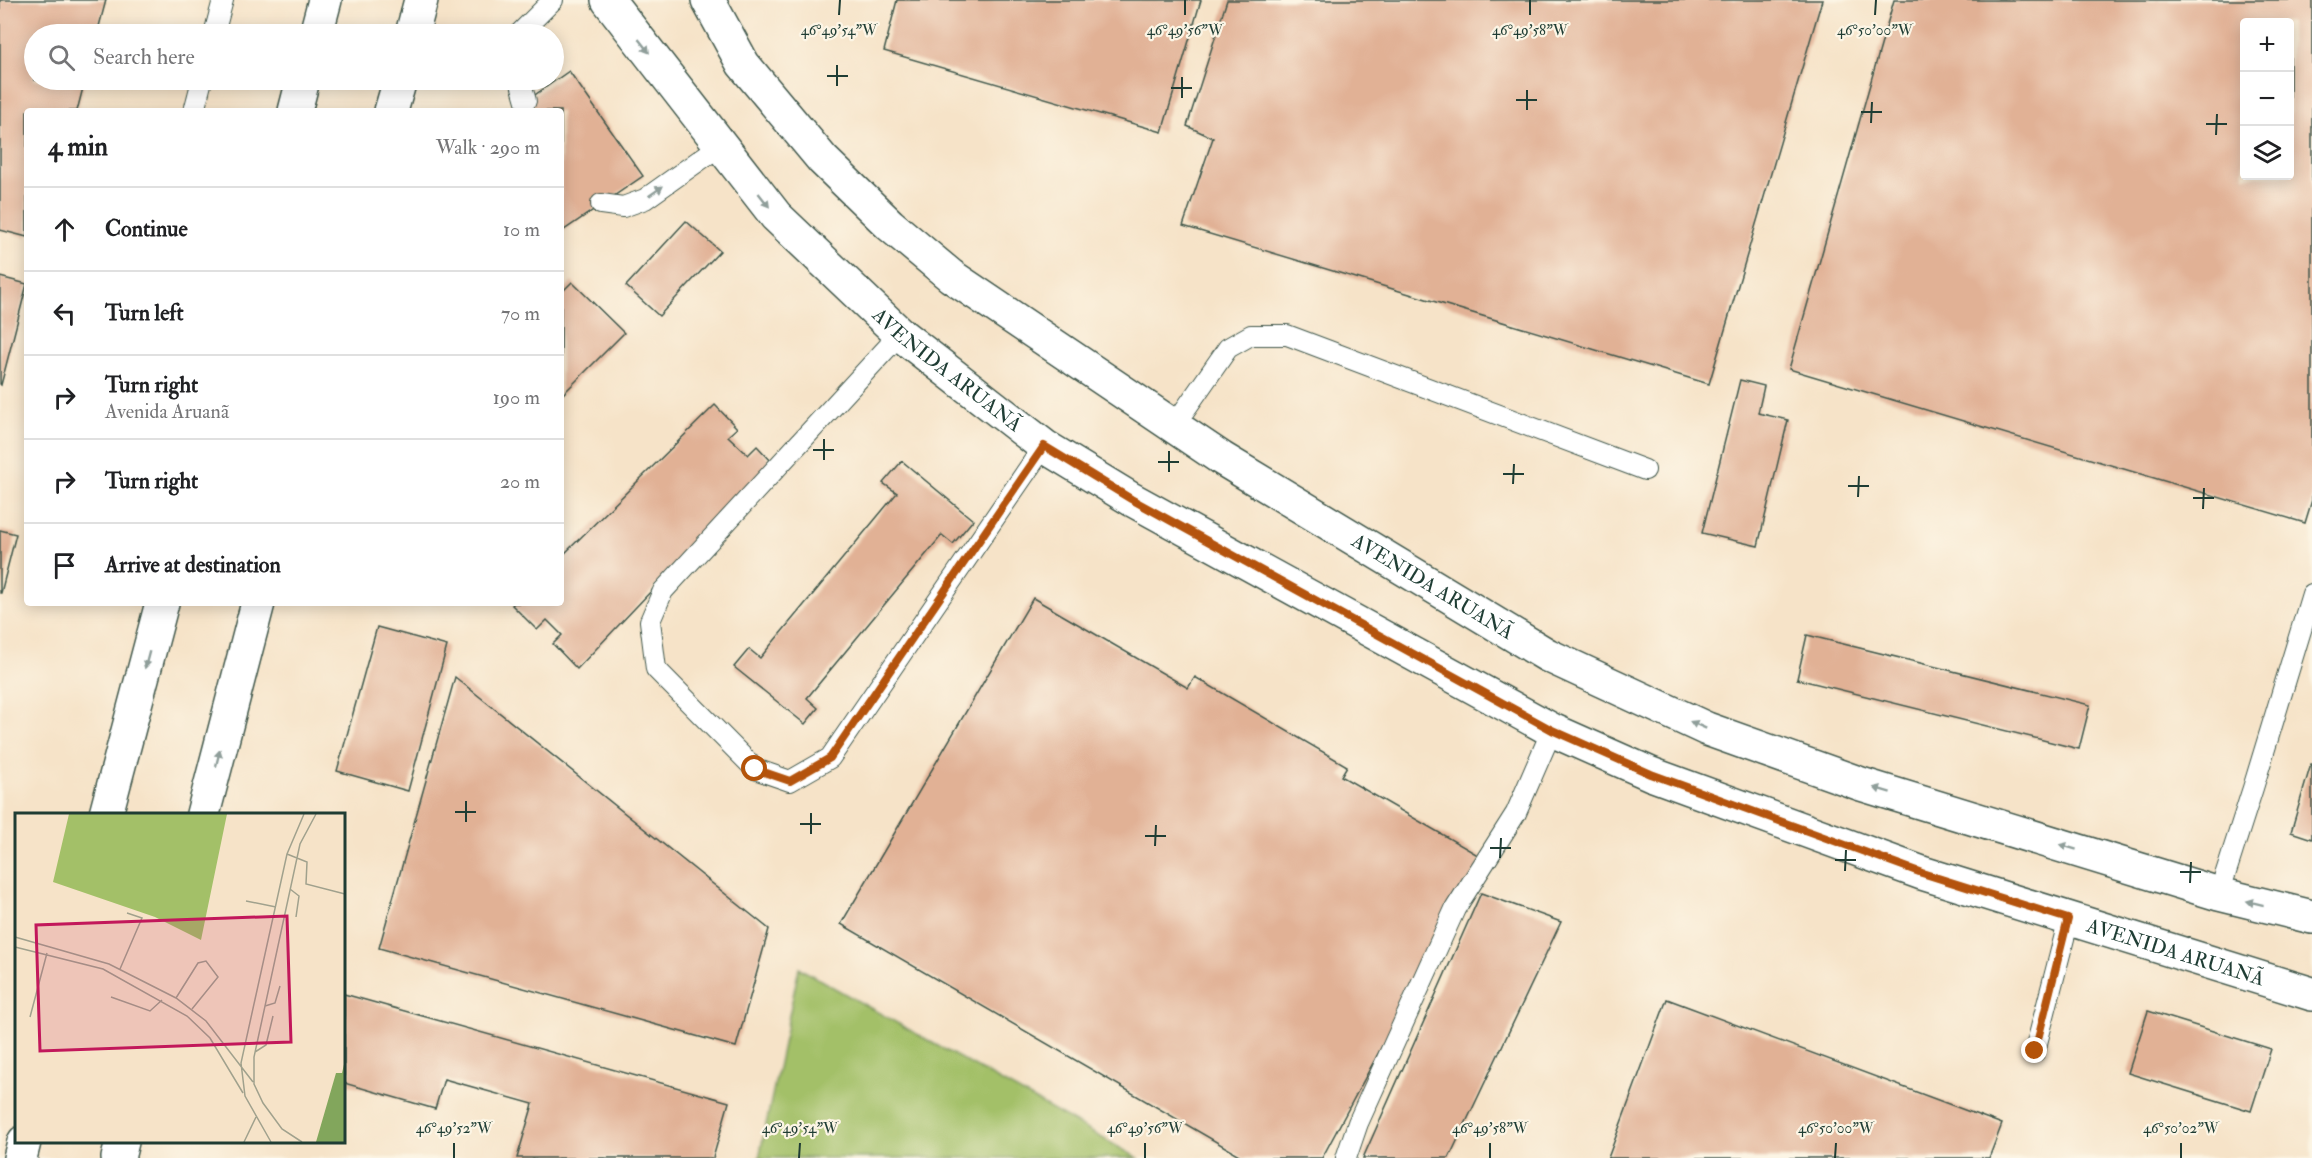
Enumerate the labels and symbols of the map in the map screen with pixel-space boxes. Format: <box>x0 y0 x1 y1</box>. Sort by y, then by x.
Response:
text: 46°49'54"W <box>801 21 878 40</box>
text: 46°49'56"W <box>1147 21 1224 40</box>
text: 46°49'58"W <box>1492 21 1569 40</box>
text: 46°50'00"W <box>1837 21 1914 40</box>
one-way arrow <box>638 38 651 54</box>
one-way arrow <box>648 186 663 198</box>
one-way arrow <box>758 192 770 208</box>
street label: AVENIDA ARUANÃ <box>866 302 1028 437</box>
street label: AVENIDA ARUANÃ <box>1346 528 1519 645</box>
one-way arrow <box>142 650 152 669</box>
one-way arrow <box>1689 720 1707 730</box>
one-way arrow <box>213 749 223 767</box>
route start <box>741 755 767 781</box>
one-way arrow <box>1873 785 1891 794</box>
inset map <box>15 813 345 1143</box>
one-way arrow <box>2059 842 2077 852</box>
one-way arrow <box>2246 897 2264 907</box>
street label: AVENIDA ARUANÃ <box>2083 913 2268 992</box>
route end <box>2021 1037 2047 1063</box>
text: 46°49'52"W <box>416 1119 493 1138</box>
text: 46°49'54"W <box>762 1119 839 1138</box>
text: 46°49'56"W <box>1107 1119 1184 1138</box>
text: 46°49'58"W <box>1452 1119 1529 1138</box>
text: 46°50'00"W <box>1798 1119 1875 1138</box>
text: 46°50'02"W <box>2143 1119 2220 1138</box>

